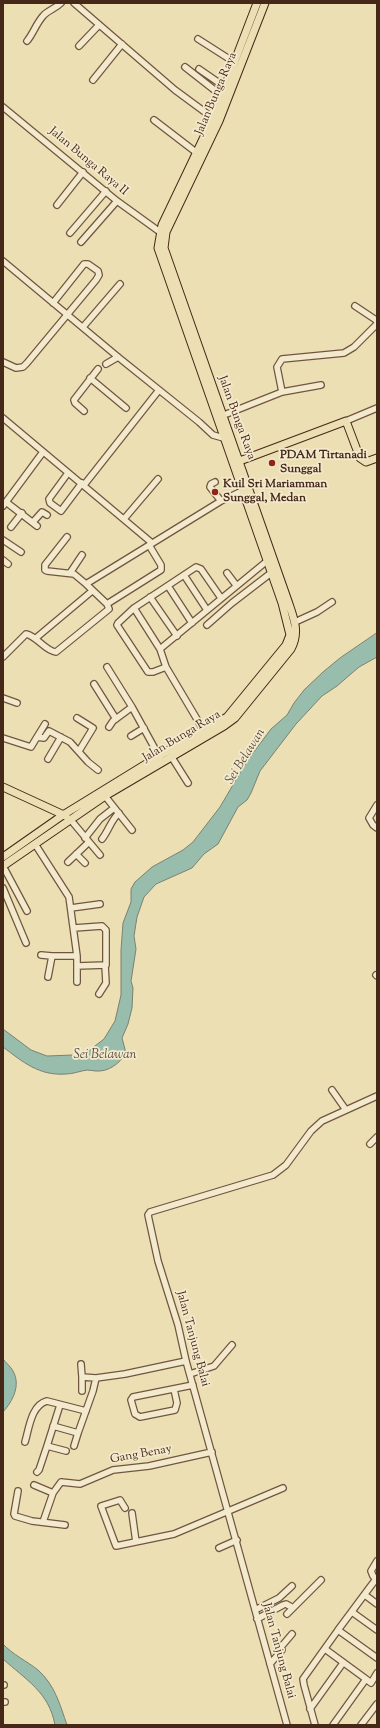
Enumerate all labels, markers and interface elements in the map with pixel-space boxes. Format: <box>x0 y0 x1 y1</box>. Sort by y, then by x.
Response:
street label: Jalan Bunga Raya <box>193 50 241 138</box>
street label: Jalan Bunga Raya II <box>46 125 130 199</box>
street label: Jalan Bunga Raya <box>214 374 258 462</box>
place label: PDAM Tirtanadi Sunggal <box>280 449 367 477</box>
marker: PDAM Tirtanadi Sunggal <box>267 458 277 468</box>
place label: Kuil Sri Mariamman Sunggal, Medan <box>223 478 327 506</box>
marker: Kuil Sri Mariamman Sunggal, Medan <box>210 487 220 497</box>
street label: Jalan Bunga Raya <box>140 708 224 766</box>
water label: Sei Belawan <box>223 726 269 788</box>
water label: Sei Belawan <box>74 1048 136 1064</box>
street label: Jalan Tanjung Balai <box>172 1290 212 1388</box>
street label: Gang Benay <box>109 1442 173 1468</box>
street label: Jalan Tanjung Balai <box>258 1602 298 1700</box>

